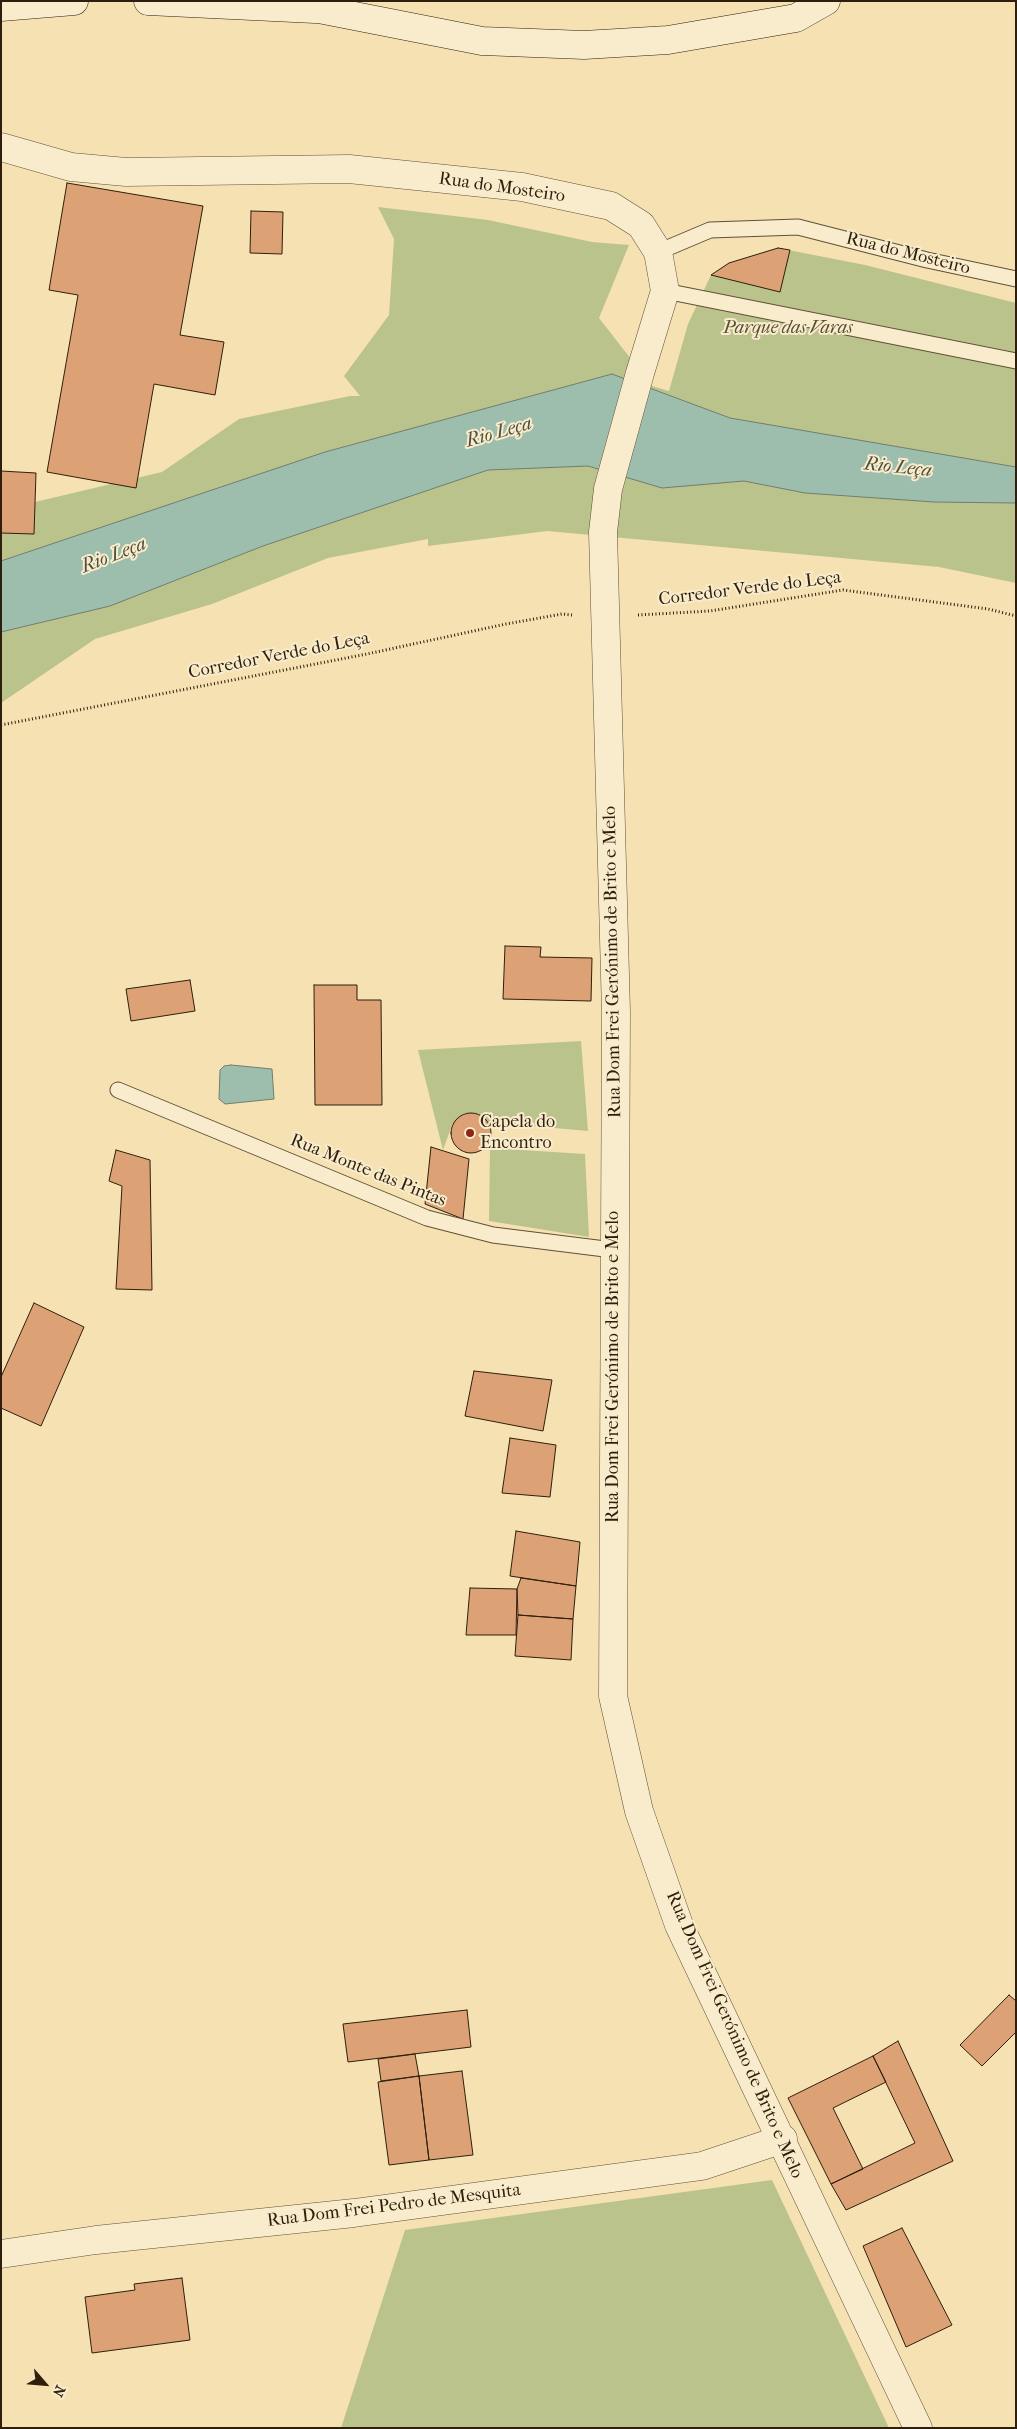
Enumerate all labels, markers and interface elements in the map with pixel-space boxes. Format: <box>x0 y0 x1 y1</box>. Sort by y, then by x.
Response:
street label: Rua do Mosteiro <box>437 168 567 208</box>
street label: Rua do Mosteiro <box>844 228 972 280</box>
park label: Parque das Varas <box>723 318 853 340</box>
water label: Rio Leça <box>463 413 535 453</box>
water label: Rio Leça <box>863 453 933 483</box>
water label: Rio Leça <box>78 533 150 579</box>
street label: Corredor Verde do Leça <box>657 567 843 611</box>
street label: Corredor Verde do Leça <box>187 628 371 684</box>
street label: Rua Dom Frei Gerónimo de Brito e Melo <box>599 806 627 1118</box>
place label: Capela do Encontro <box>480 1112 555 1154</box>
marker: Capela do Encontro <box>464 1127 476 1139</box>
street label: Rua Monte das Pintas <box>287 1130 449 1212</box>
street label: Rua Dom Frei Gerónimo de Brito e Melo <box>603 1211 625 1523</box>
street label: Rua Dom Frei Gerónimo de Brito e Melo <box>661 1888 807 2182</box>
street label: Rua Dom Frei Pedro de Mesquita <box>266 2180 522 2232</box>
north arrow <box>20 2359 70 2409</box>
text: N <box>49 2382 69 2400</box>

